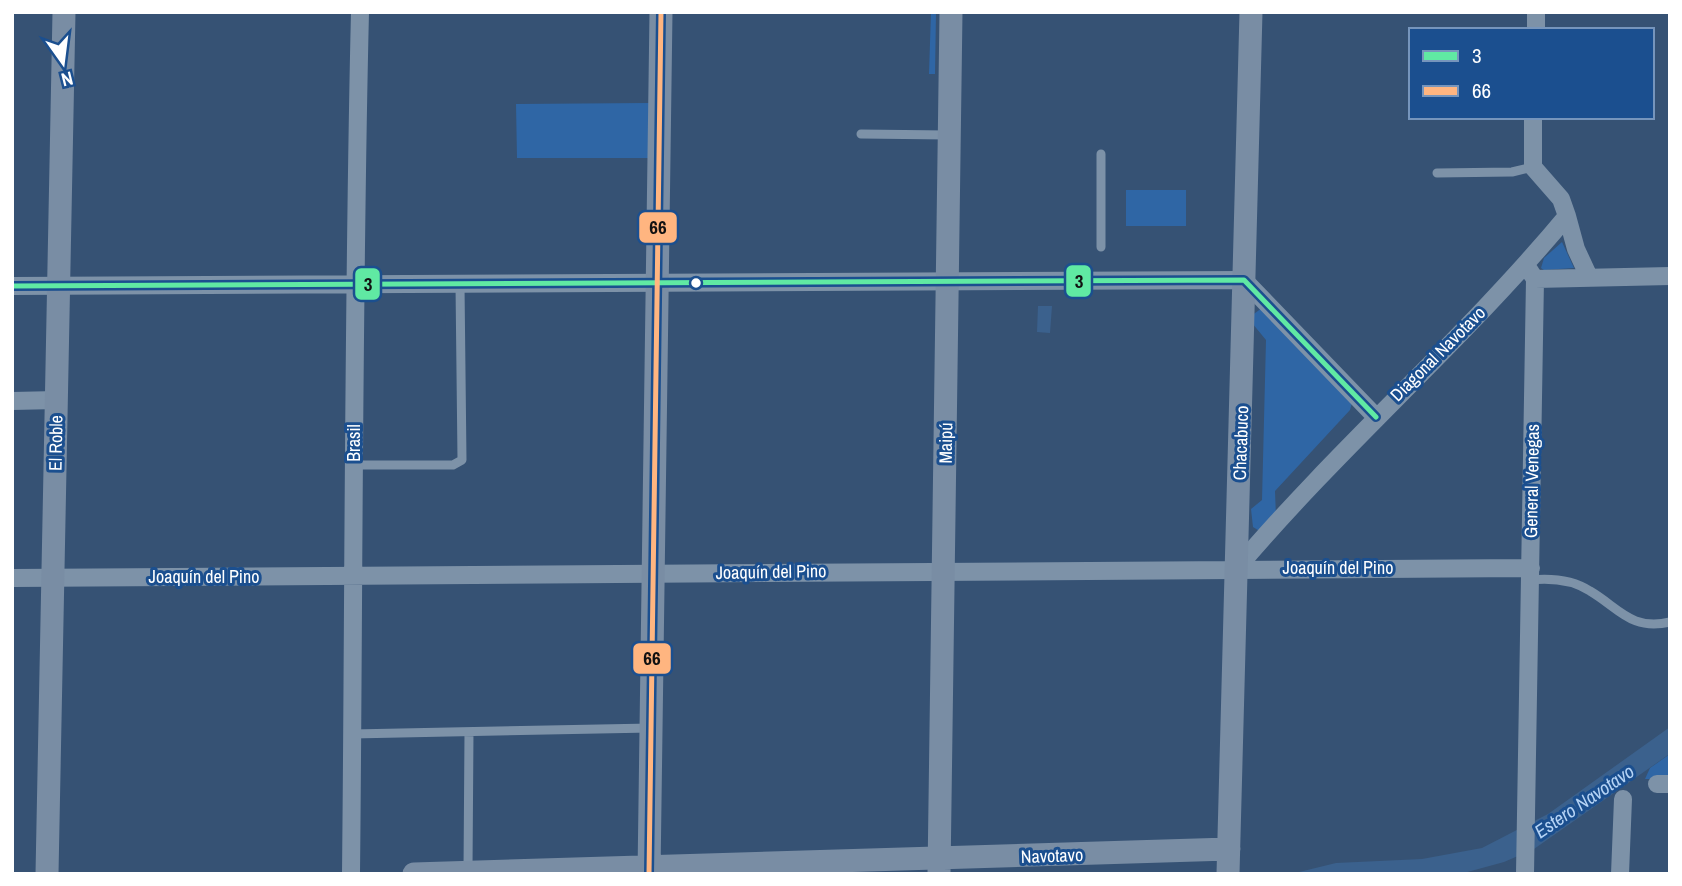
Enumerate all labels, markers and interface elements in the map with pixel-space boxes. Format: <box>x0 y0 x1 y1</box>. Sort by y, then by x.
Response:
north arrow <box>28 28 98 98</box>
legend <box>1409 28 1654 119</box>
text: 3 <box>1472 41 1482 70</box>
text: N <box>59 66 76 93</box>
text: 66 <box>1472 76 1491 105</box>
line badge: 66 <box>638 211 678 244</box>
text: 66 <box>649 214 667 240</box>
line badge: 3 <box>1065 264 1092 298</box>
line badge: 3 <box>354 267 381 301</box>
text: 3 <box>1075 268 1084 294</box>
text: 3 <box>364 271 373 297</box>
unlabelled marker <box>689 276 703 290</box>
street label: Diagonal Navotavo <box>1384 300 1491 407</box>
street label: Chacabuco <box>1227 405 1254 481</box>
street label: El Roble <box>43 415 68 471</box>
street label: Maipú <box>933 422 958 464</box>
street label: Brasil <box>341 424 366 462</box>
street label: General Venegas <box>1518 424 1545 538</box>
street label: Joaquín del Pino <box>1283 555 1393 580</box>
street label: Joaquín del Pino <box>715 558 827 585</box>
street label: Joaquín del Pino <box>149 564 259 589</box>
line badge: 66 <box>632 642 672 675</box>
text: 66 <box>643 645 661 671</box>
water label: Estero Navotavo <box>1529 758 1639 844</box>
street label: Navotavo <box>1020 842 1084 869</box>

